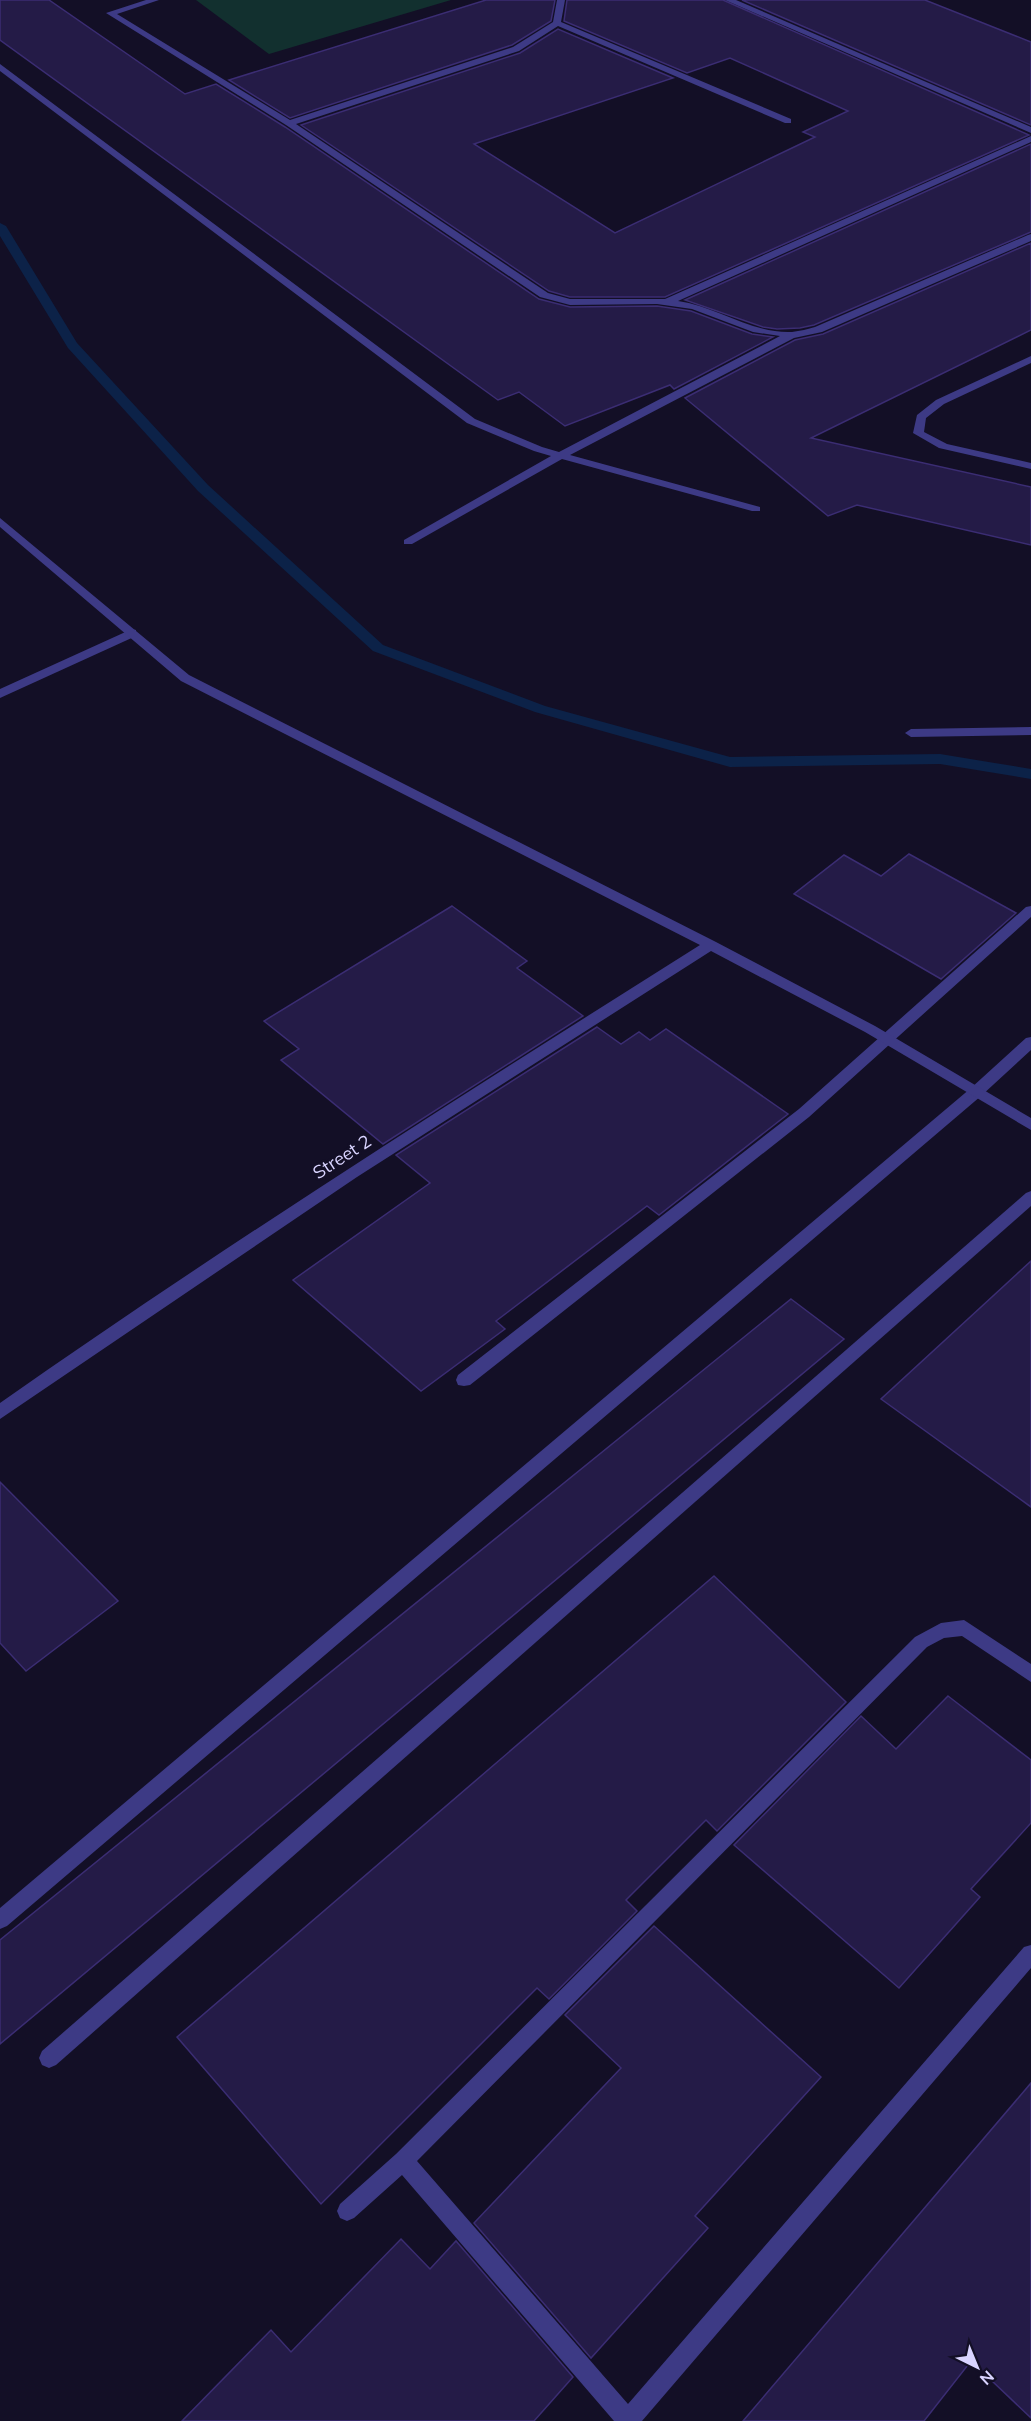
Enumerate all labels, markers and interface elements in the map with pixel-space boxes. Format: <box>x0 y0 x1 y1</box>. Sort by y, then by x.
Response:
street label: Street 2 <box>308 1129 375 1184</box>
north arrow <box>947 2337 1007 2397</box>
text: N <box>976 2367 998 2389</box>

